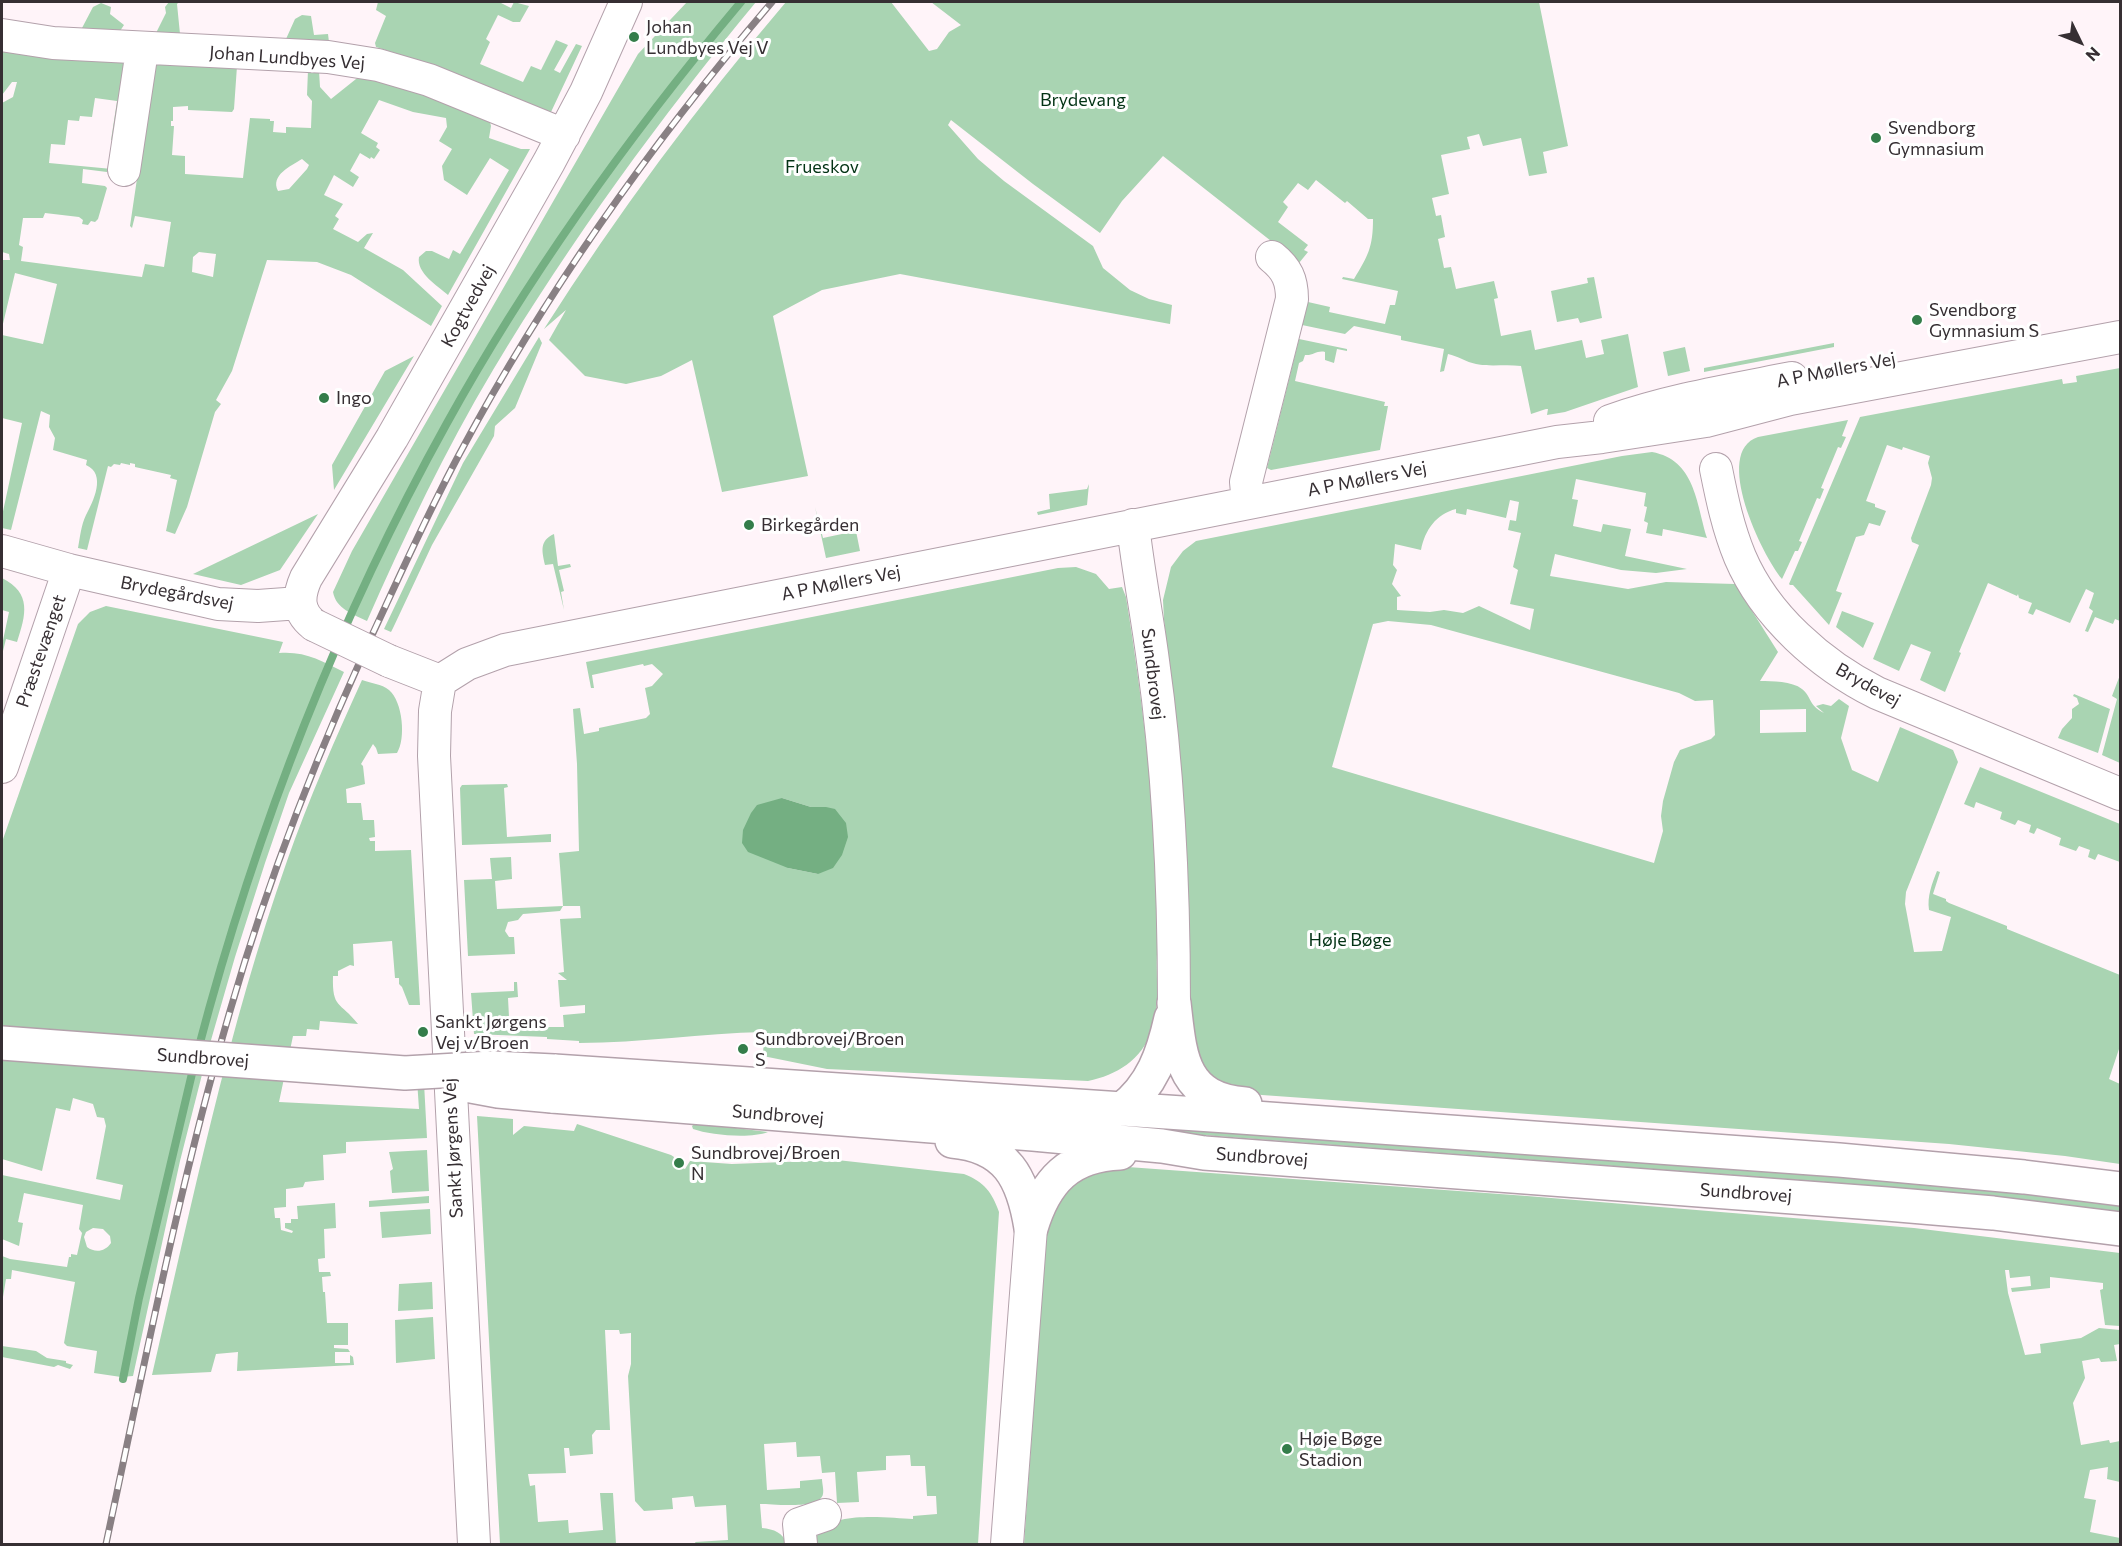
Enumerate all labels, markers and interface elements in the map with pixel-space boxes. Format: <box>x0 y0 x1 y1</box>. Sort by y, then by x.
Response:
north arrow <box>2050 12 2110 72</box>
place label: Johan Lundbyes Vej V <box>646 16 769 58</box>
marker: Johan Lundbyes Vej V <box>627 30 641 44</box>
street label: Johan Lundbyes Vej <box>208 42 366 74</box>
text: N <box>2082 44 2105 65</box>
park label: Brydevang <box>1040 89 1126 111</box>
place label: Svendborg Gymnasium <box>1888 117 1984 160</box>
marker: Svendborg Gymnasium <box>1869 131 1883 145</box>
park label: Frueskov <box>785 156 859 178</box>
street label: Kogtvedvej <box>436 261 500 351</box>
place label: Svendborg Gymnasium S <box>1929 299 2039 342</box>
marker: Svendborg Gymnasium S <box>1910 313 1924 327</box>
street label: A P Møllers Vej <box>1775 348 1897 392</box>
place label: Ingo <box>336 387 372 409</box>
marker: Ingo <box>317 391 331 405</box>
street label: A P Møllers Vej <box>1306 457 1428 501</box>
place label: Birkegården <box>761 514 859 536</box>
marker: Birkegården <box>742 518 756 532</box>
street label: A P Møllers Vej <box>780 561 902 605</box>
street label: Brydegårdsvej <box>118 571 236 615</box>
street label: Præstevænget <box>12 592 70 710</box>
street label: Sundbrovej <box>1137 627 1169 721</box>
street label: Brydevej <box>1832 658 1904 712</box>
park label: Høje Bøge <box>1308 929 1392 951</box>
place label: Sankt Jørgens Vej v/Broen <box>435 1011 547 1054</box>
marker: Sankt Jørgens Vej v/Broen <box>416 1025 430 1039</box>
place label: Sundbrovej/Broen S <box>755 1028 904 1070</box>
marker: Sundbrovej/Broen S <box>736 1042 750 1056</box>
street label: Sundbrovej <box>156 1044 250 1072</box>
street label: Sankt Jørgens Vej <box>439 1077 467 1219</box>
street label: Sundbrovej <box>731 1100 825 1130</box>
place label: Sundbrovej/Broen N <box>691 1142 840 1184</box>
street label: Sundbrovej <box>1215 1143 1309 1171</box>
marker: Sundbrovej/Broen N <box>672 1156 686 1170</box>
street label: Sundbrovej <box>1699 1179 1793 1207</box>
place label: Høje Bøge Stadion <box>1299 1428 1382 1470</box>
marker: Høje Bøge Stadion <box>1280 1442 1294 1456</box>

